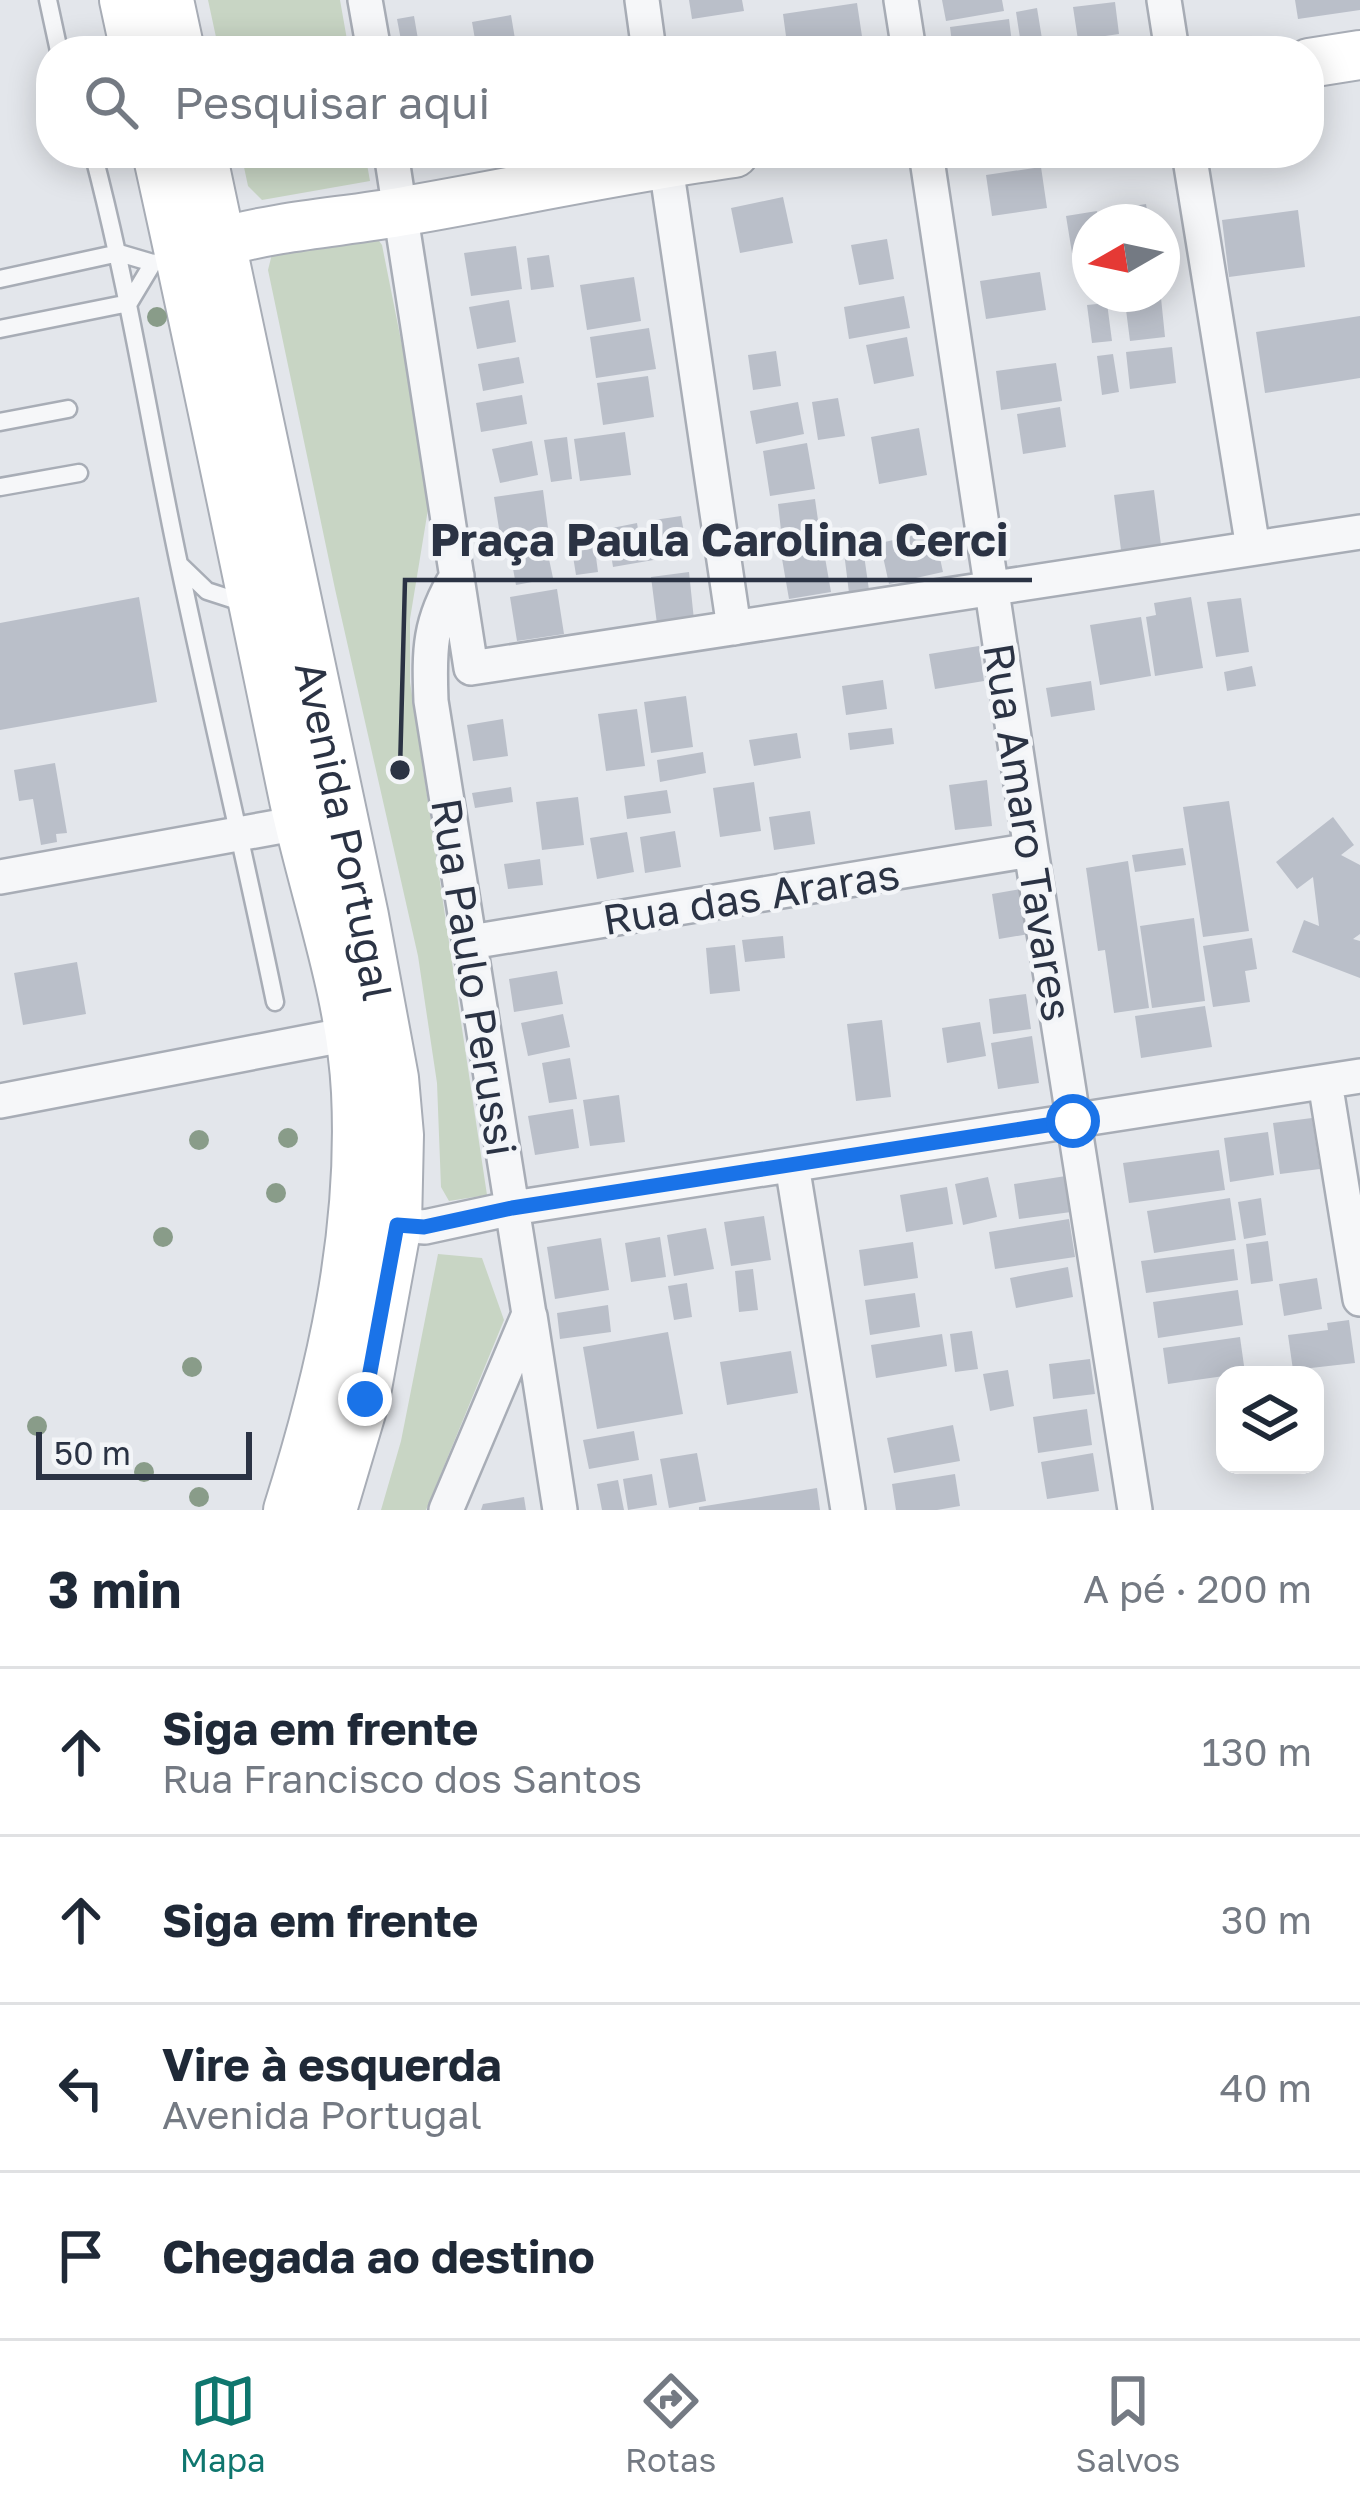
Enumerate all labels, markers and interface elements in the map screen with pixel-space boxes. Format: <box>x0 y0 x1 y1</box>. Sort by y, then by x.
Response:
search box <box>36 36 1324 168</box>
icon: search <box>78 69 144 135</box>
text: Pesquisar aqui <box>174 75 490 129</box>
north arrow <box>1072 204 1180 312</box>
callout: Praça Paula Carolina Cerci <box>405 499 1032 580</box>
text: Praça Paula Carolina Cerci <box>430 512 1008 566</box>
street label: Rua Amaro Tavares <box>974 640 1084 1024</box>
street label: Avenida Portugal <box>286 657 404 1004</box>
street label: Rua Paulo Perussi <box>422 795 528 1159</box>
street label: Rua das Araras <box>599 848 903 944</box>
route start <box>1046 1094 1100 1148</box>
map controls <box>1216 1366 1324 1474</box>
button: layers <box>1216 1366 1324 1474</box>
route end <box>338 1372 392 1426</box>
scale bar <box>36 1426 252 1479</box>
text: 50 m <box>54 1433 131 1472</box>
text: 3 min <box>48 1558 181 1619</box>
text: A pé · 200 m <box>1083 1565 1312 1612</box>
text: Siga em frente <box>162 1701 478 1755</box>
icon: ahead <box>48 1719 114 1785</box>
text: 130 m <box>1202 1728 1312 1775</box>
text: Rua Francisco dos Santos <box>162 1755 642 1802</box>
icon: ahead <box>48 1887 114 1953</box>
text: Siga em frente <box>162 1893 478 1947</box>
text: 30 m <box>1221 1896 1312 1943</box>
text: Vire à esquerda <box>162 2037 502 2091</box>
icon: left <box>48 2055 114 2121</box>
text: 40 m <box>1220 2064 1312 2111</box>
text: Avenida Portugal <box>162 2091 482 2138</box>
icon: arrive <box>48 2223 114 2289</box>
text: Chegada ao destino <box>162 2229 595 2283</box>
tab: Mapa <box>180 2368 266 2479</box>
tab: Rotas <box>625 2368 716 2479</box>
tab: Salvos <box>1076 2368 1180 2479</box>

